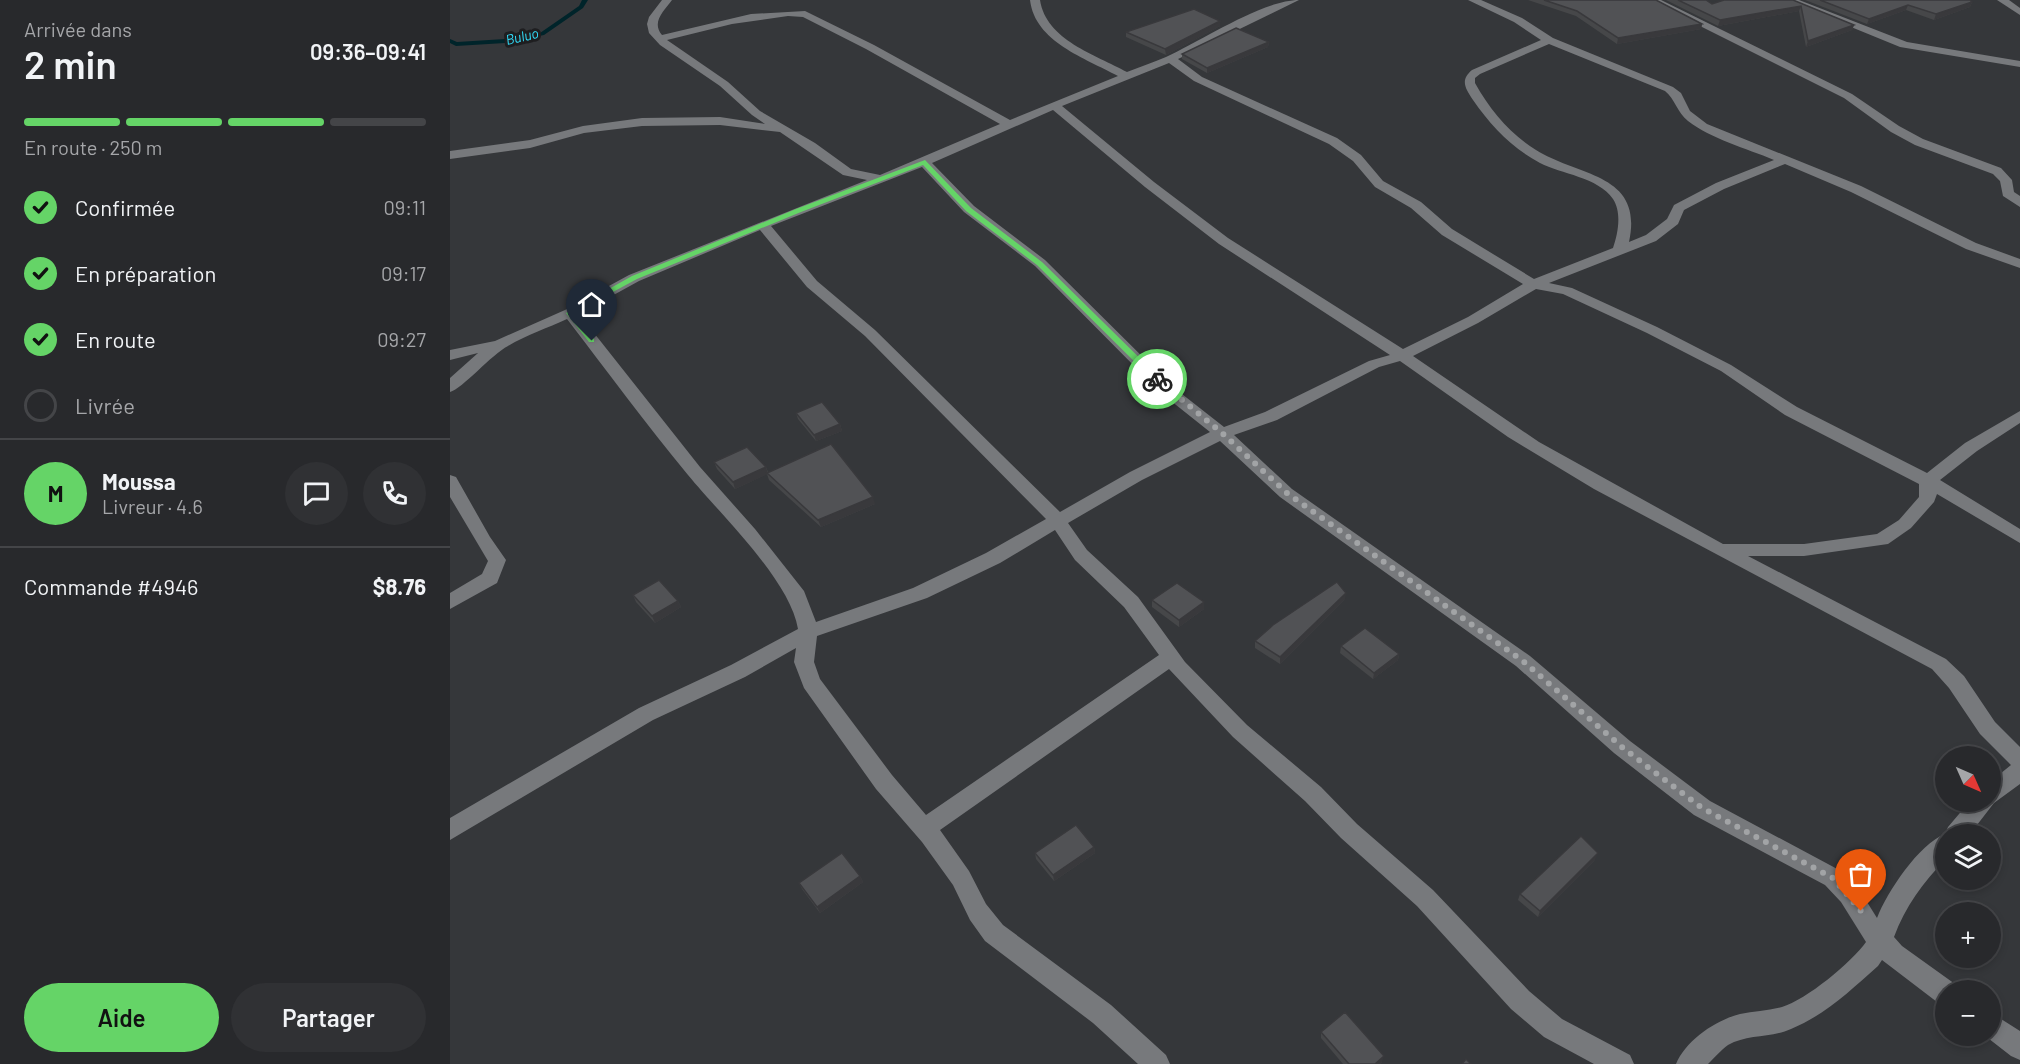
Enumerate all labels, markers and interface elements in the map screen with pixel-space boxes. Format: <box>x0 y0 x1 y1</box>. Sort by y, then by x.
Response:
text: Arrivée dans <box>24 17 132 41</box>
water label: Buluo <box>504 24 540 48</box>
text: 09:36–09:41 <box>310 38 426 64</box>
text: 2 min <box>24 40 117 87</box>
text: En route · 250 m <box>24 135 162 159</box>
icon: check <box>24 191 57 224</box>
text: Confirmée <box>75 194 175 220</box>
text: 09:11 <box>383 195 426 219</box>
icon: check <box>24 257 57 290</box>
text: En préparation <box>75 260 216 286</box>
text: 09:17 <box>381 261 426 285</box>
pin <box>566 279 617 341</box>
icon: home <box>575 288 608 321</box>
icon: check <box>24 323 57 356</box>
text: En route <box>75 326 156 352</box>
text: 09:27 <box>377 327 426 351</box>
courier <box>1127 349 1187 409</box>
icon: bike <box>1141 363 1174 396</box>
text: Livrée <box>75 392 135 418</box>
button: chat <box>285 462 348 525</box>
button: phone <box>363 462 426 525</box>
text: Moussa <box>102 468 176 494</box>
text: M <box>48 480 63 506</box>
text: Livreur · 4.6 <box>102 494 203 518</box>
text: Commande #4946 <box>24 573 198 599</box>
text: $8.76 <box>373 573 426 599</box>
north arrow <box>1935 746 2001 812</box>
map controls <box>1935 746 2001 1046</box>
button: layers <box>1935 824 2001 890</box>
pin <box>1835 849 1886 911</box>
icon: bag <box>1844 858 1877 891</box>
button: + <box>1935 902 2001 968</box>
button: − <box>1935 980 2001 1046</box>
button: Aide <box>24 983 219 1052</box>
button: Partager <box>231 983 426 1052</box>

